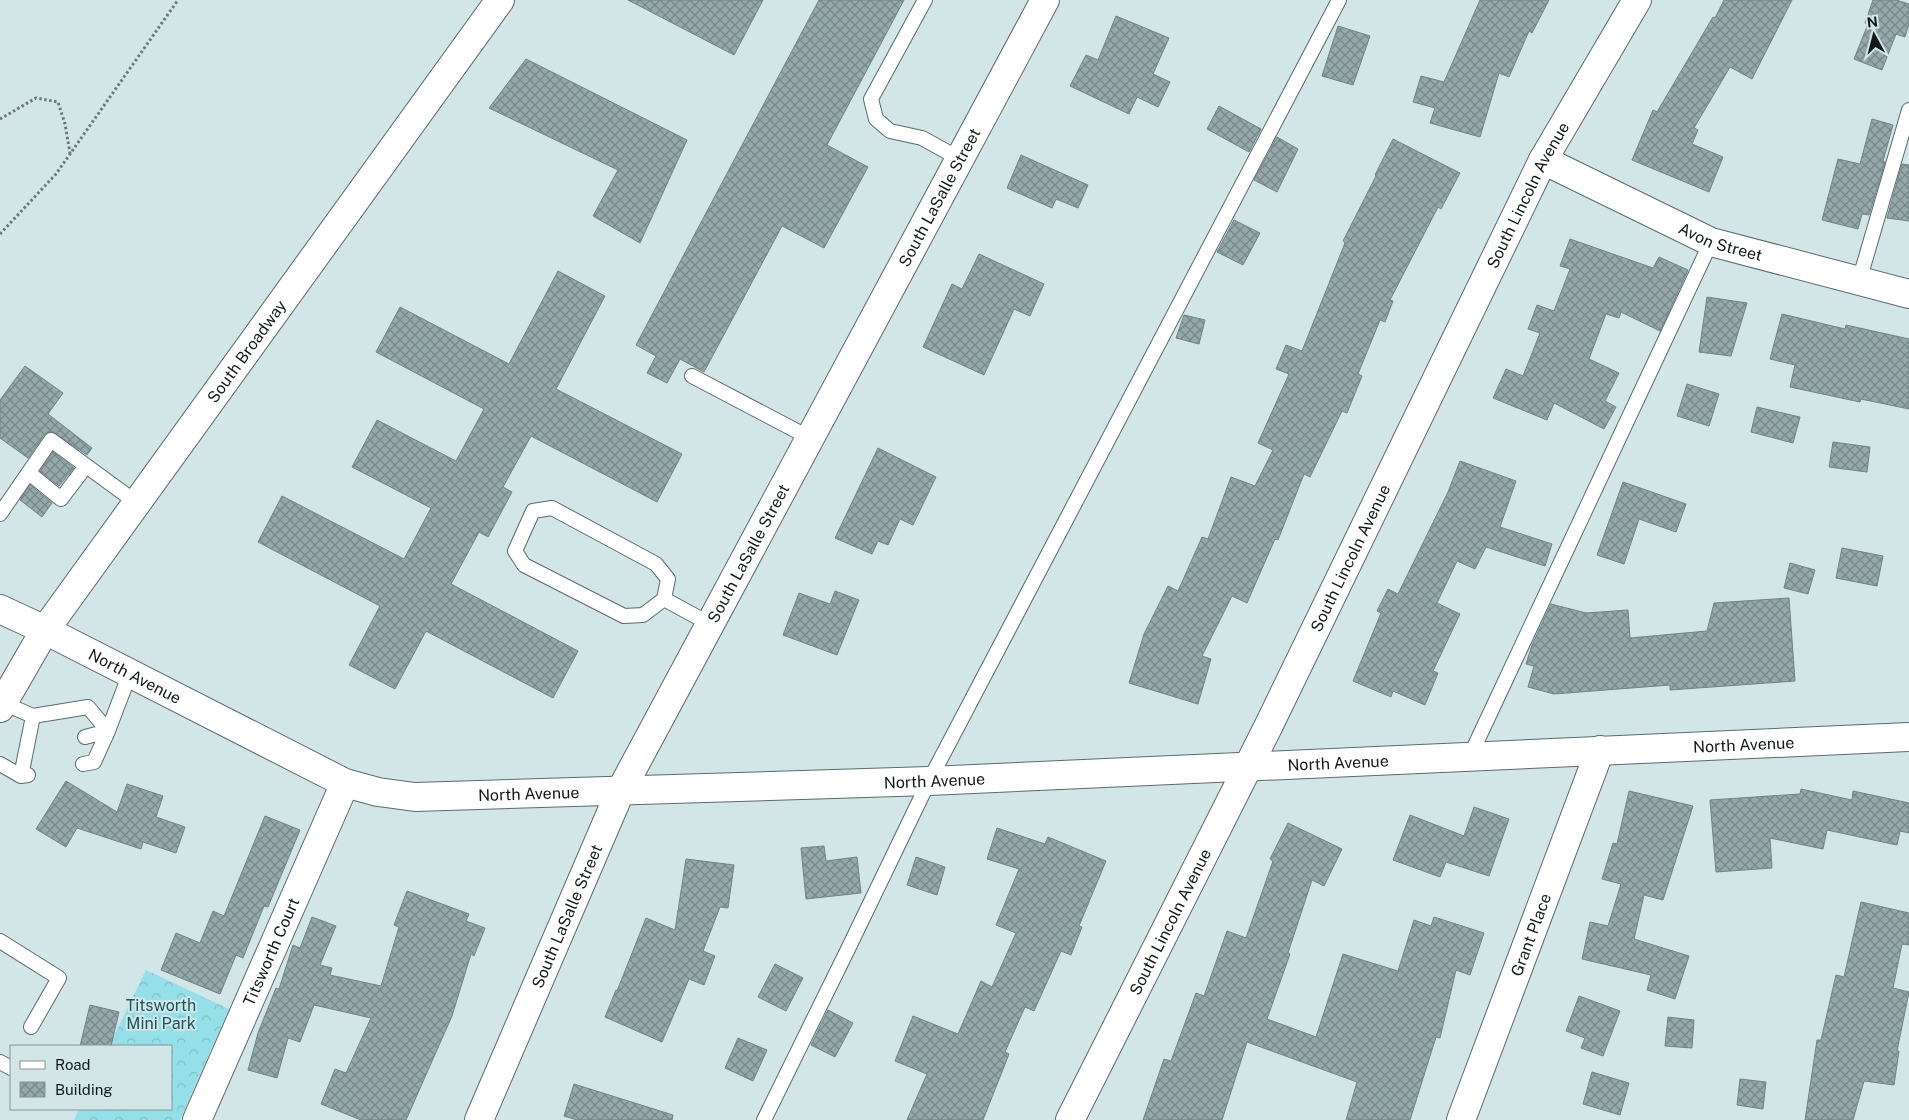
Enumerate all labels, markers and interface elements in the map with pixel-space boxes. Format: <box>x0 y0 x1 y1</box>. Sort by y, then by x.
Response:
north arrow <box>1849 10 1899 60</box>
text: N <box>1866 13 1879 31</box>
street label: South Lincoln Avenue <box>1483 118 1573 271</box>
street label: South LaSalle Street <box>894 125 984 270</box>
street label: Avon Street <box>1676 218 1764 265</box>
street label: South Broadway <box>203 296 290 406</box>
street label: South LaSalle Street <box>703 481 793 626</box>
street label: South Lincoln Avenue <box>1306 481 1394 635</box>
street label: North Avenue <box>85 644 184 707</box>
street label: North Avenue <box>1693 733 1795 756</box>
street label: North Avenue <box>1287 751 1389 774</box>
street label: North Avenue <box>883 769 986 792</box>
street label: North Avenue <box>478 782 580 805</box>
street label: South LaSalle Street <box>527 841 606 991</box>
street label: South Lincoln Avenue <box>1125 845 1215 998</box>
street label: Grant Place <box>1506 891 1555 979</box>
street label: Titsworth Court <box>239 894 303 1009</box>
park label: Titsworth Mini Park <box>126 996 196 1033</box>
legend <box>10 1045 172 1110</box>
text: Road <box>55 1056 91 1073</box>
text: Building <box>55 1081 113 1098</box>

